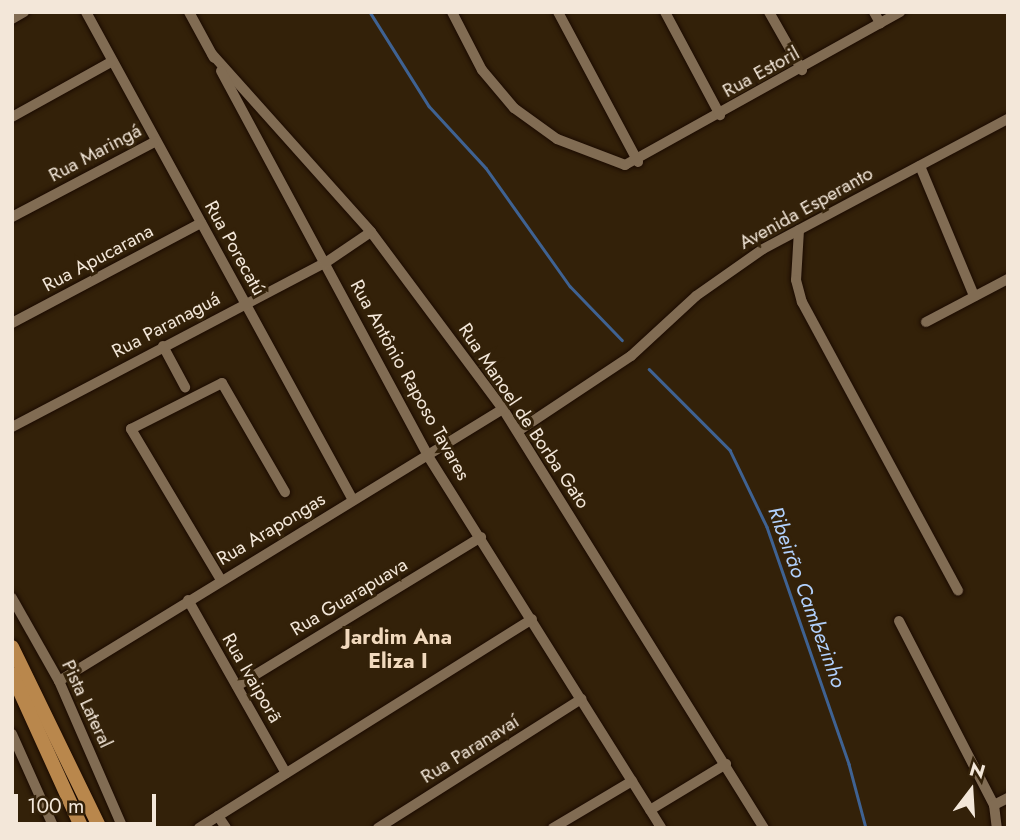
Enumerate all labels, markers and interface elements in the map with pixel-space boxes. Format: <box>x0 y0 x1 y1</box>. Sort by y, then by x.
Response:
street label: Rua Estoril <box>719 42 803 102</box>
street label: Rua Maringá <box>45 119 145 187</box>
street label: Avenida Esperanto <box>735 162 877 254</box>
street label: Rua Porecatú <box>200 197 270 299</box>
street label: Rua Apucarana <box>39 219 157 297</box>
street label: Rua Antônio Raposo Tavares <box>345 276 475 484</box>
street label: Rua Paranaguá <box>108 287 224 363</box>
street label: Rua Manoel de Borba Gato <box>453 319 595 513</box>
street label: Rua Arapongas <box>213 488 329 570</box>
water label: Ribeirão Cambezinho <box>763 503 851 691</box>
street label: Rua Guarapuava <box>286 553 412 641</box>
district label: Jardim Ana Eliza I <box>344 624 452 674</box>
street label: Rua Ivaiporã <box>217 629 287 727</box>
street label: Pista Lateral <box>57 656 117 752</box>
street label: Rua Paranavaí <box>417 710 523 788</box>
text: N <box>966 755 988 786</box>
north arrow <box>936 756 1006 826</box>
scale bar <box>18 780 159 824</box>
text: 100 m <box>27 791 84 821</box>

